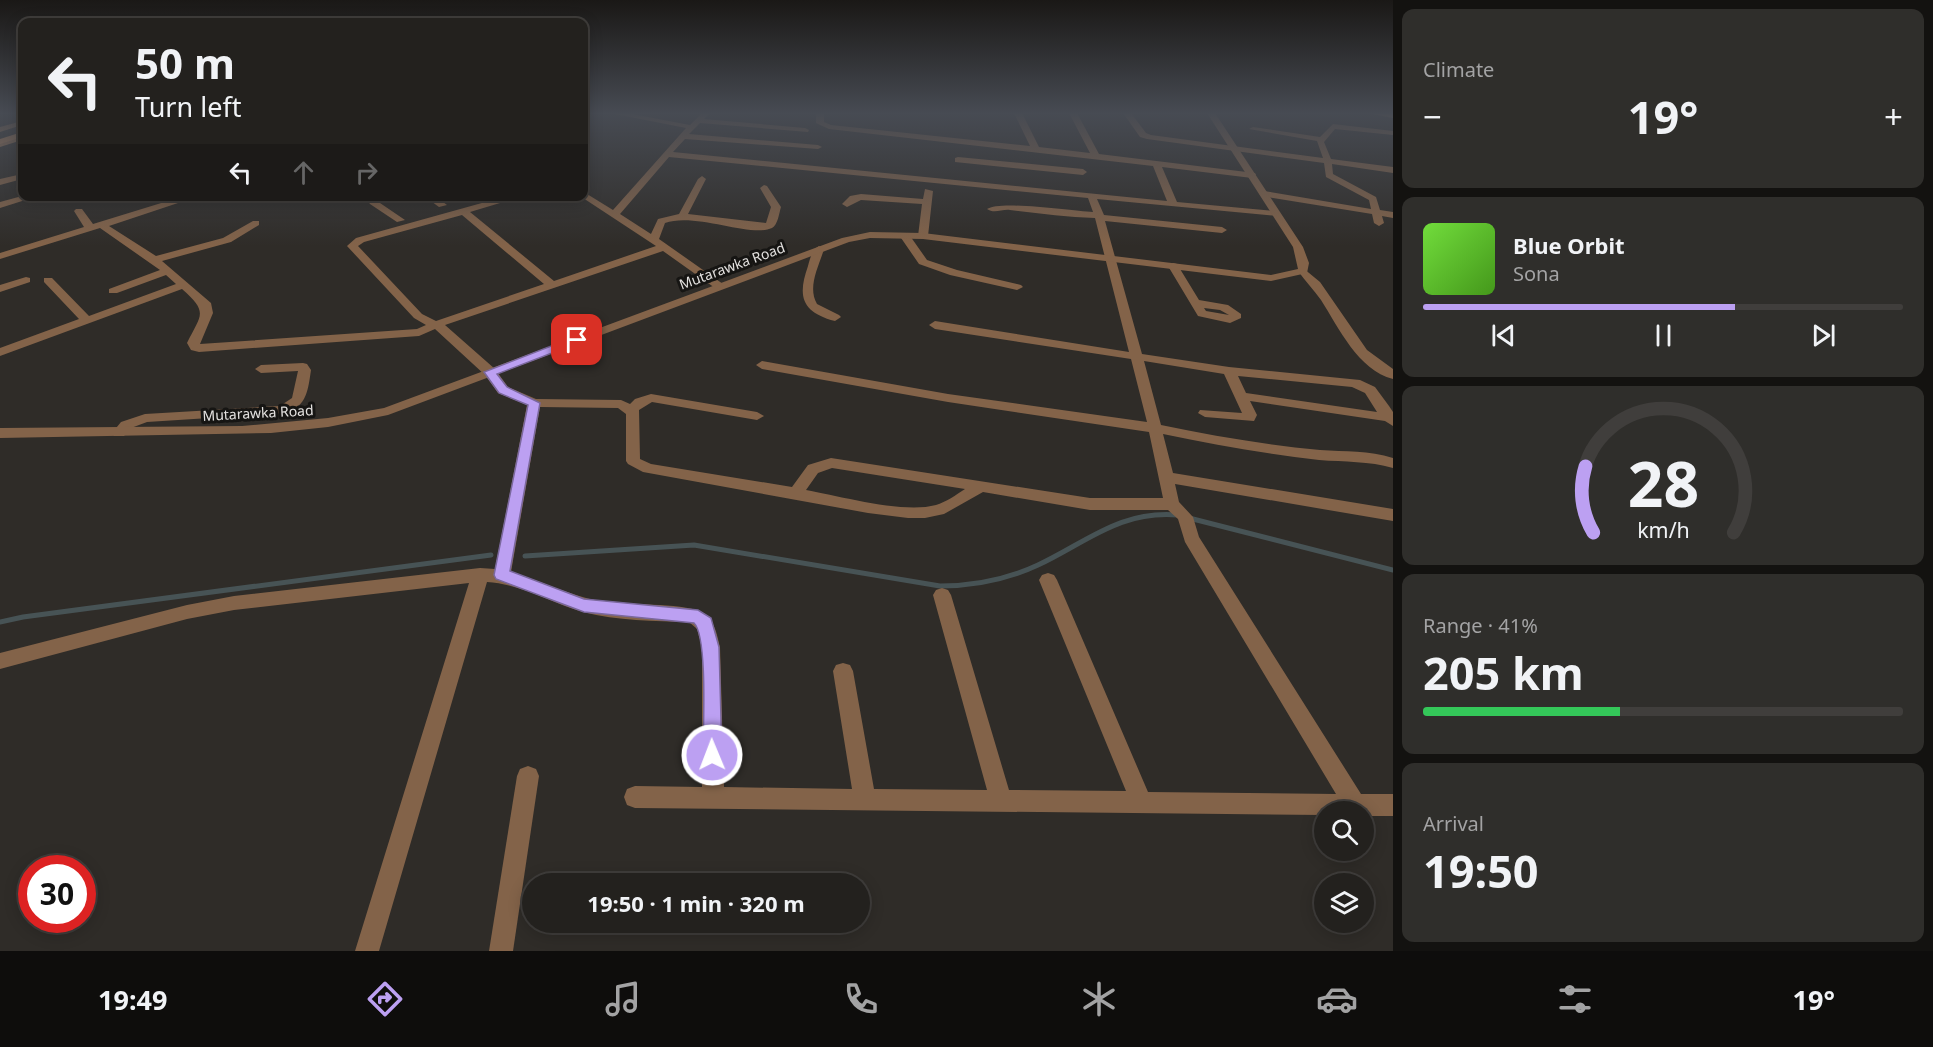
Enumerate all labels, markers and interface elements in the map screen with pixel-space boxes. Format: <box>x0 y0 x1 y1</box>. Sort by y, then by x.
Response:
text: 50 m <box>135 34 235 91</box>
icon: left <box>36 42 114 120</box>
text: Climate <box>1423 56 1494 83</box>
text: 19° <box>1628 86 1698 147</box>
text: Turn left <box>135 88 241 125</box>
text: − <box>1423 94 1442 139</box>
text: + <box>1884 94 1903 139</box>
icon: left <box>224 156 257 189</box>
icon: ahead <box>287 156 320 189</box>
icon: right <box>350 156 383 189</box>
text: Blue Orbit <box>1513 230 1625 260</box>
street label: Mutarawka Road <box>676 238 787 293</box>
text: Sona <box>1513 260 1560 287</box>
pin <box>551 314 602 365</box>
icon: previous <box>1487 319 1520 352</box>
icon: pause <box>1647 319 1680 352</box>
icon: next <box>1807 319 1840 352</box>
icon: arrive <box>560 323 593 356</box>
street label: Mutarawka Road <box>202 400 314 425</box>
text: 28 <box>1627 440 1699 525</box>
text: km/h <box>1637 515 1689 544</box>
text: Range · 41% <box>1423 612 1538 639</box>
text: 205 km <box>1423 642 1584 703</box>
position arrow <box>680 723 744 787</box>
map controls <box>1314 801 1374 933</box>
button: search <box>1314 801 1374 861</box>
text: Arrival <box>1423 810 1484 837</box>
text: 19:50 <box>1423 840 1539 901</box>
speed limit sign: 30 <box>18 855 96 933</box>
button: layers <box>1314 873 1374 933</box>
text: 19:50 · 1 min · 320 m <box>587 888 805 918</box>
icon: directions <box>364 978 406 1020</box>
icon: music <box>602 978 644 1020</box>
icon: phone <box>840 978 882 1020</box>
icon: climate <box>1078 978 1120 1020</box>
icon: car <box>1316 978 1358 1020</box>
icon: filters <box>1554 978 1596 1020</box>
text: 19:49 <box>98 981 167 1018</box>
text: 19° <box>1793 981 1835 1018</box>

